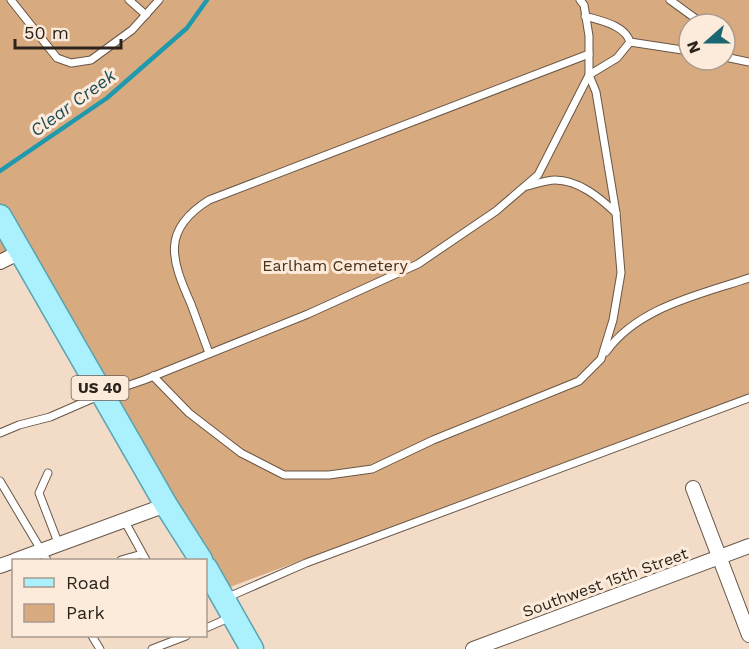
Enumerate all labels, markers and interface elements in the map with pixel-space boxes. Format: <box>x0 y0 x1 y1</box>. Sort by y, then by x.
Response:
scale bar <box>15 12 122 50</box>
north arrow <box>677 12 737 72</box>
text: 50 m <box>24 22 69 43</box>
text: N <box>682 38 704 56</box>
water label: Clear Creek <box>26 64 120 141</box>
park label: Earlham Cemetery <box>262 256 408 275</box>
road number: US 40 <box>72 376 128 400</box>
street label: Southwest 15th Street <box>520 544 691 621</box>
legend <box>12 559 207 637</box>
text: Road <box>66 572 110 593</box>
text: Park <box>66 602 105 623</box>

